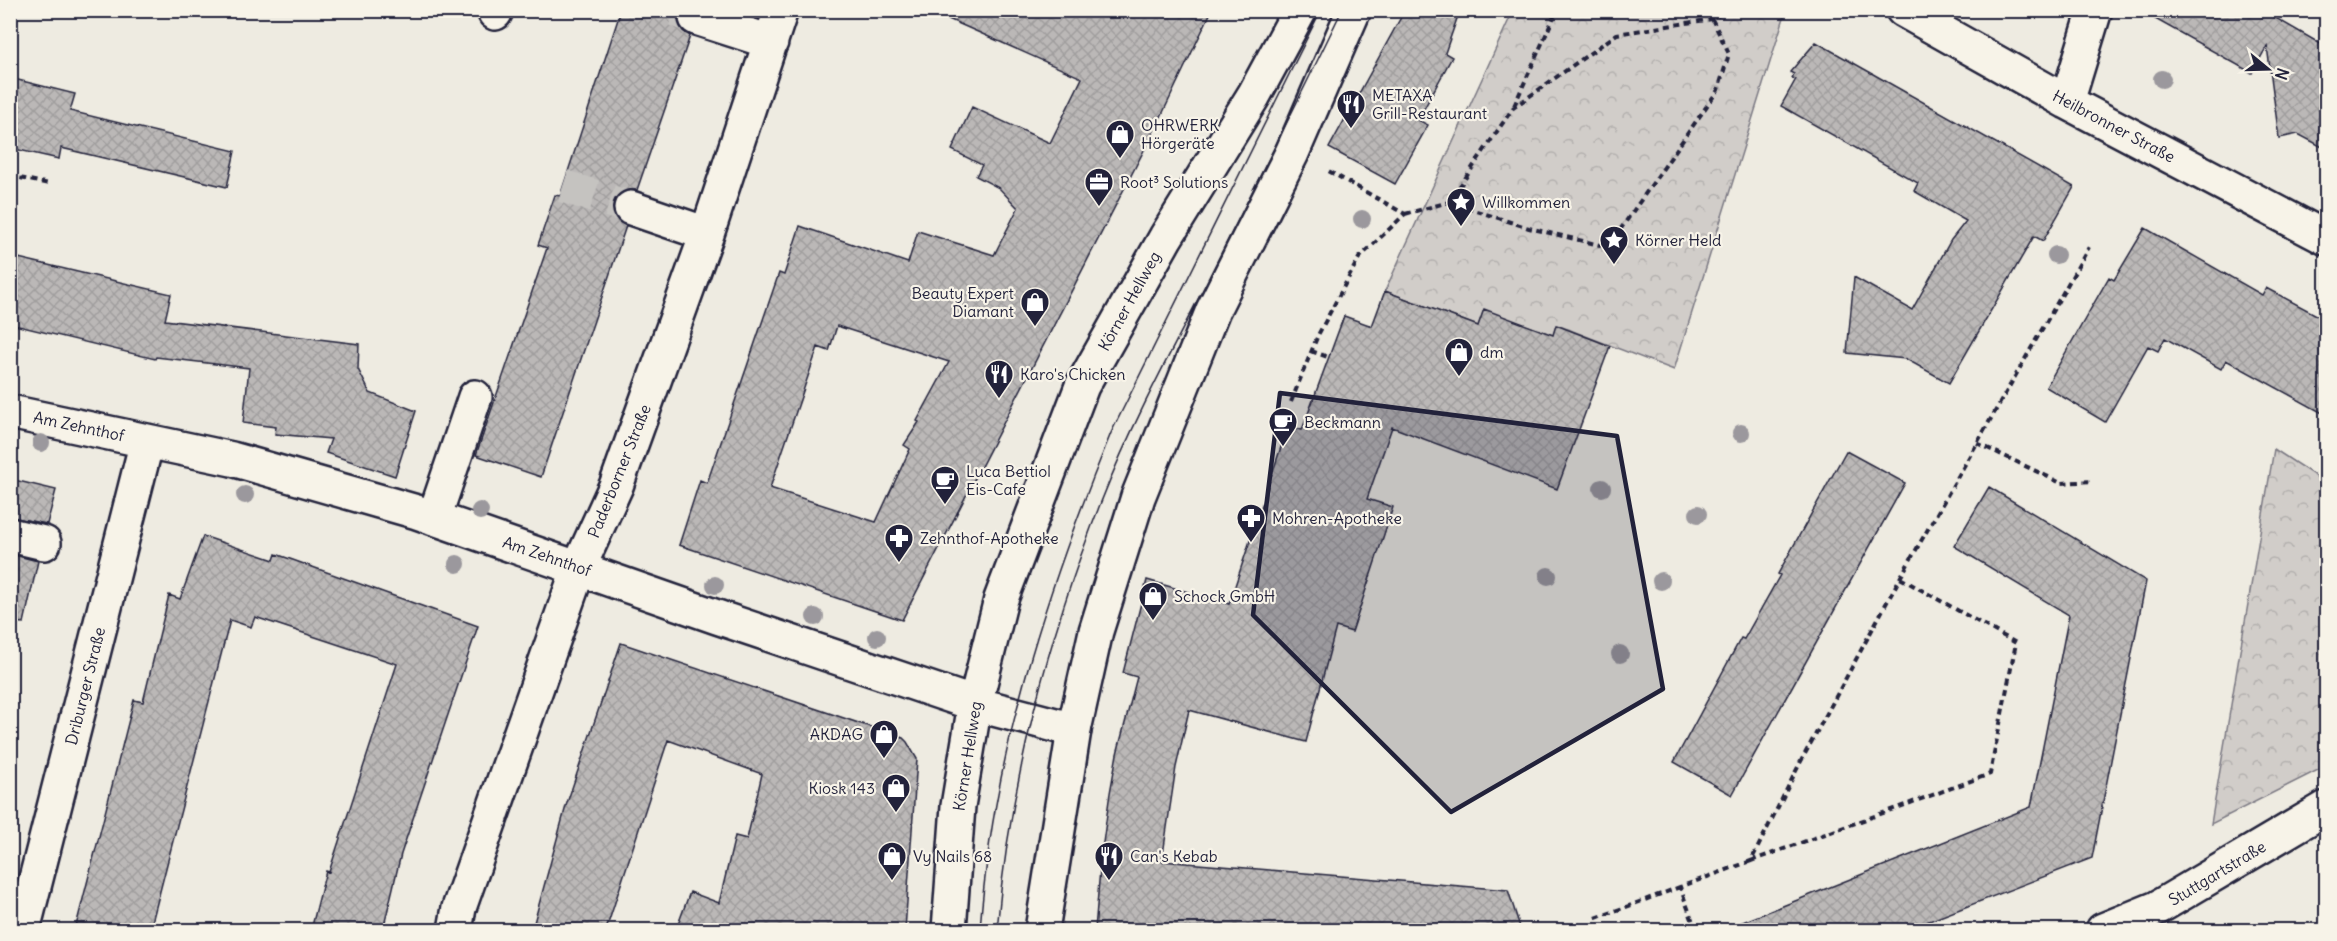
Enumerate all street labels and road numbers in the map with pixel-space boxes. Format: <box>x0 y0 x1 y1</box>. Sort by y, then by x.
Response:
street label: Heilbronner Straße <box>2049 85 2179 167</box>
street label: Körner Hellweg <box>1093 248 1165 354</box>
street label: Paderborner Straße <box>583 401 655 541</box>
street label: Am Zehnthof <box>32 407 127 446</box>
street label: Am Zehnthof <box>500 532 595 581</box>
street label: Driburger Straße <box>61 625 109 747</box>
street label: Körner Hellweg <box>948 700 986 812</box>
street label: Stuttgartstraße <box>2165 836 2269 910</box>

